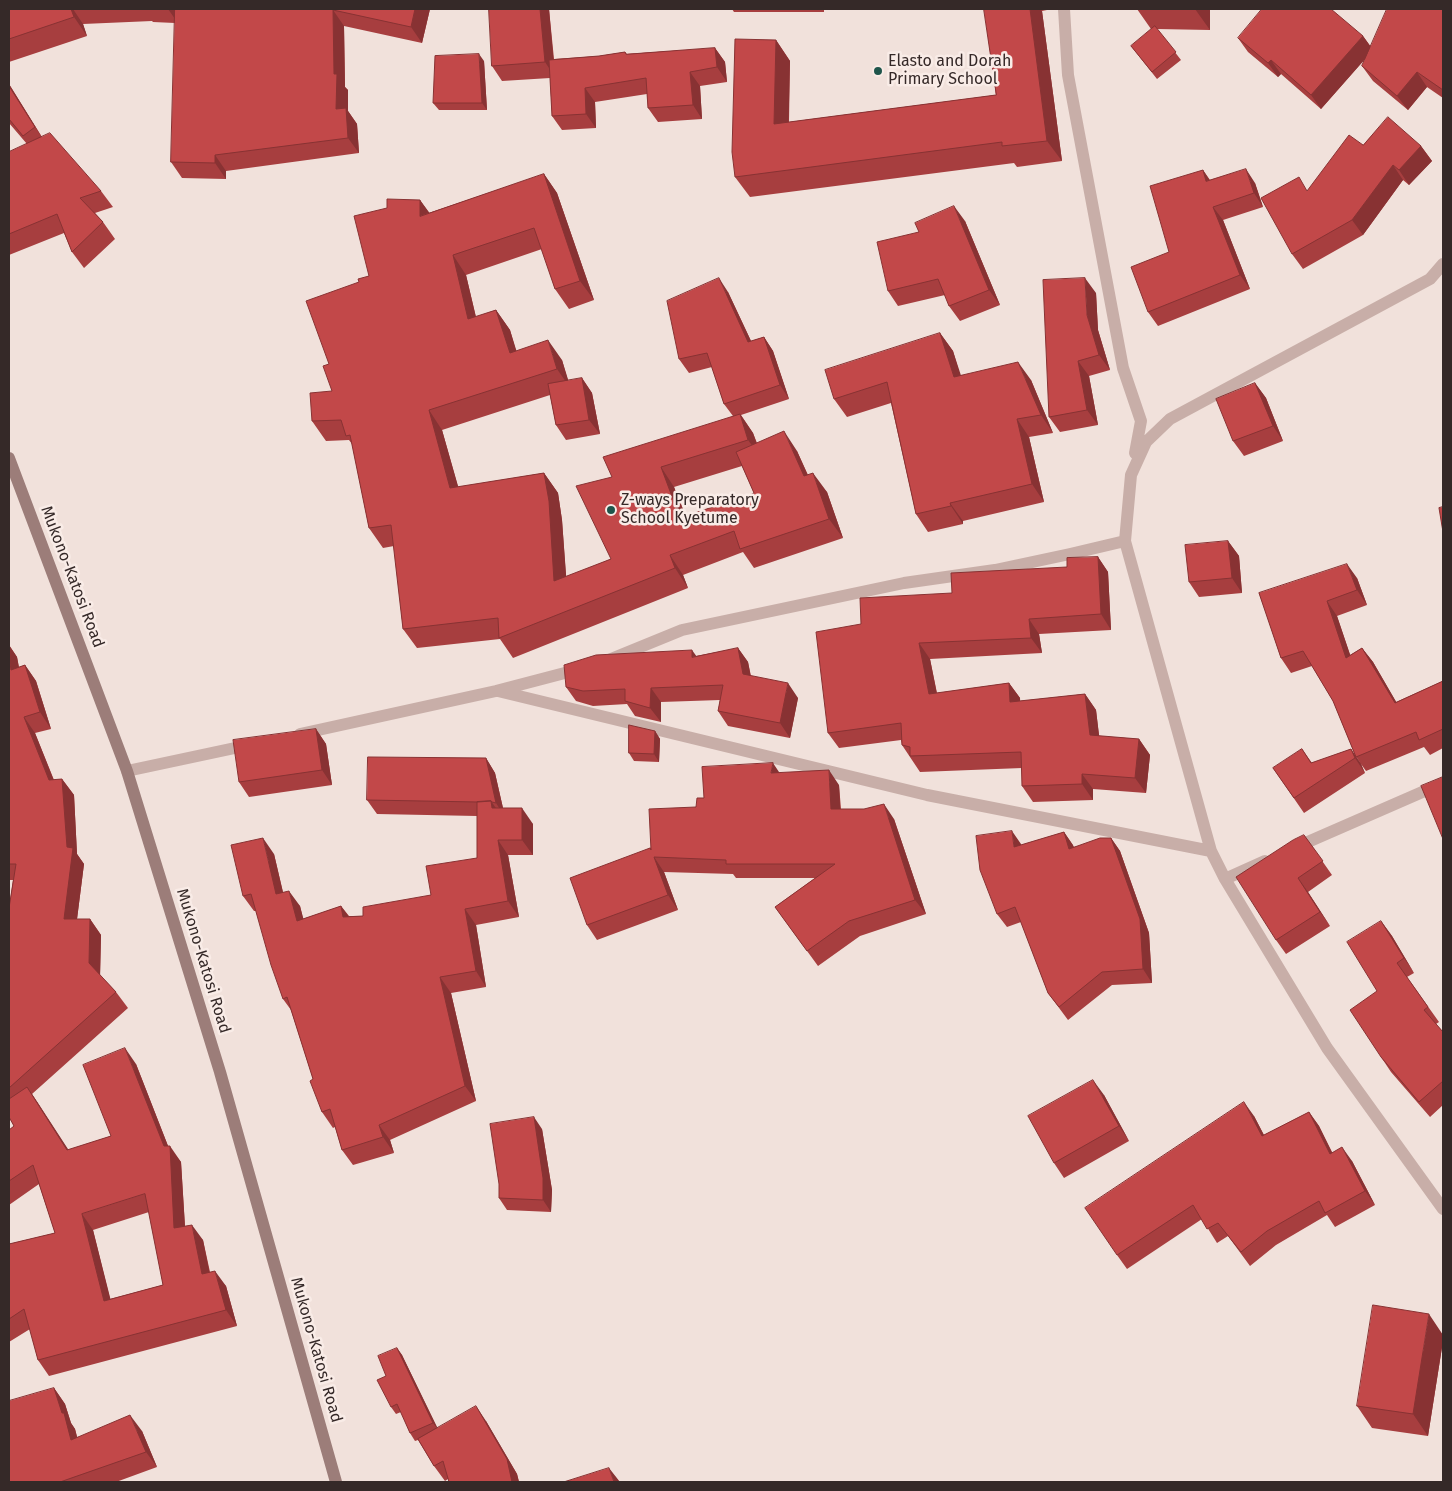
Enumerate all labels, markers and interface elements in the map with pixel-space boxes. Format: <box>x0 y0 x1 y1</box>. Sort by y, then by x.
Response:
place label: Elasto and Dorah Primary School <box>888 52 1011 90</box>
marker: Elasto and Dorah Primary School <box>872 65 884 77</box>
place label: Z-ways Preparatory School Kyetume <box>621 491 759 529</box>
street label: Mukono-Katosi Road <box>36 503 108 651</box>
marker: Z-ways Preparatory School Kyetume <box>605 504 617 516</box>
street label: Mukono-Katosi Road <box>172 886 234 1036</box>
street label: Mukono-Katosi Road <box>286 1275 346 1425</box>

